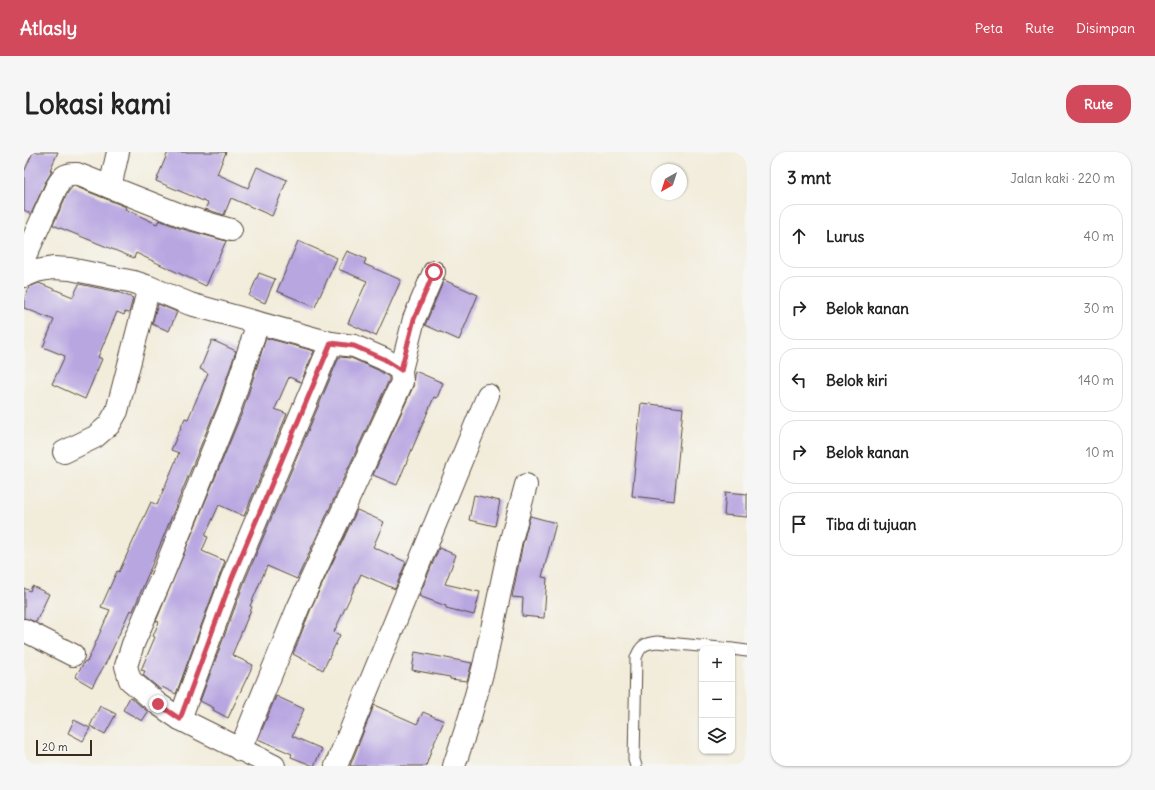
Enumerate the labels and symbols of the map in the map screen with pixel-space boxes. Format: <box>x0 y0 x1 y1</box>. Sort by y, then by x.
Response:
north arrow <box>651 164 687 200</box>
route start <box>425 263 443 281</box>
route end <box>149 695 167 713</box>
scale bar <box>36 738 92 757</box>

